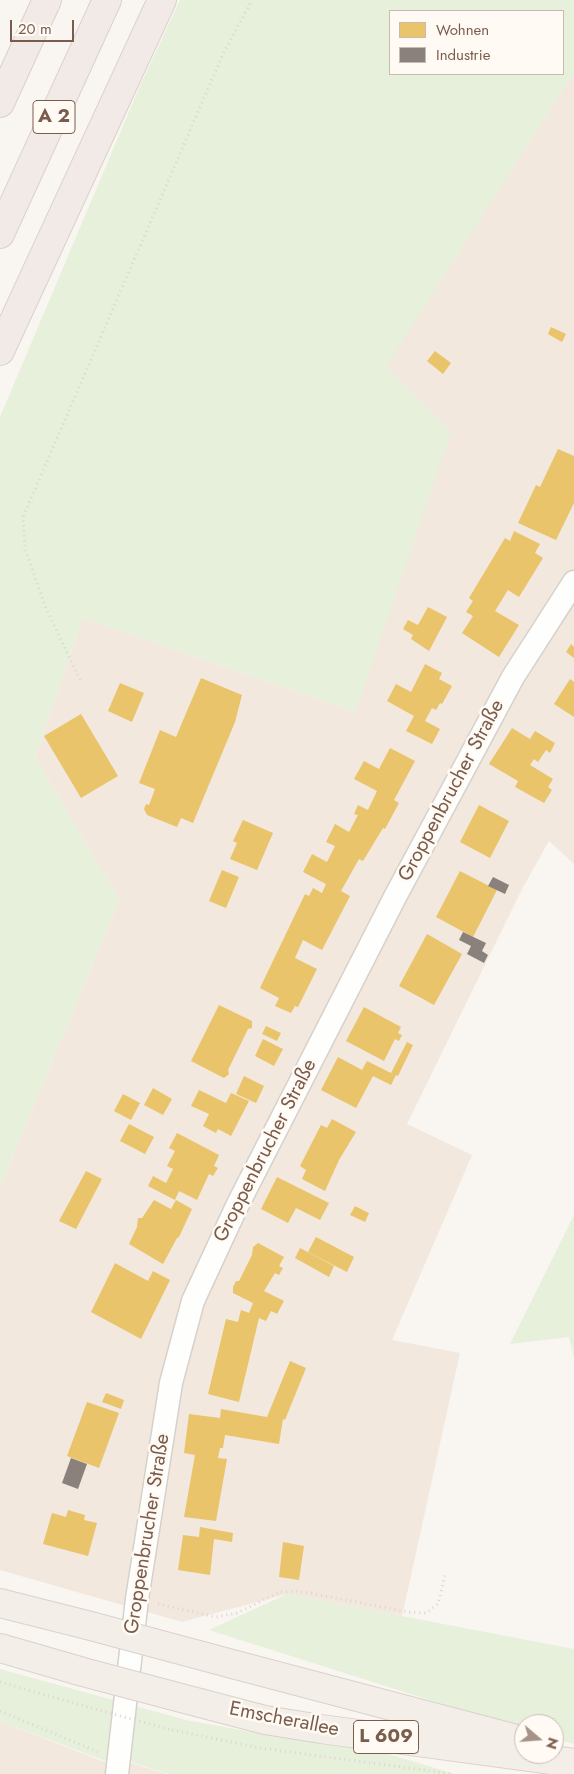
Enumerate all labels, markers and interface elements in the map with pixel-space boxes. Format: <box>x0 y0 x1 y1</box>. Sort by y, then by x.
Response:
scale bar <box>12 10 76 42</box>
legend <box>389 10 564 75</box>
text: 20 m <box>18 18 52 40</box>
text: Wohnen <box>436 19 489 41</box>
text: Industrie <box>436 44 490 66</box>
road number: A 2 <box>33 100 75 134</box>
street label: Groppenbrucher Straße <box>394 696 510 886</box>
street label: Groppenbrucher Straße <box>209 1055 323 1247</box>
street label: Groppenbrucher Straße <box>120 1432 176 1636</box>
street label: Emscherallee <box>227 1698 341 1742</box>
north arrow <box>514 1714 564 1764</box>
road number: L 609 <box>354 1720 418 1754</box>
text: N <box>541 1735 564 1752</box>

